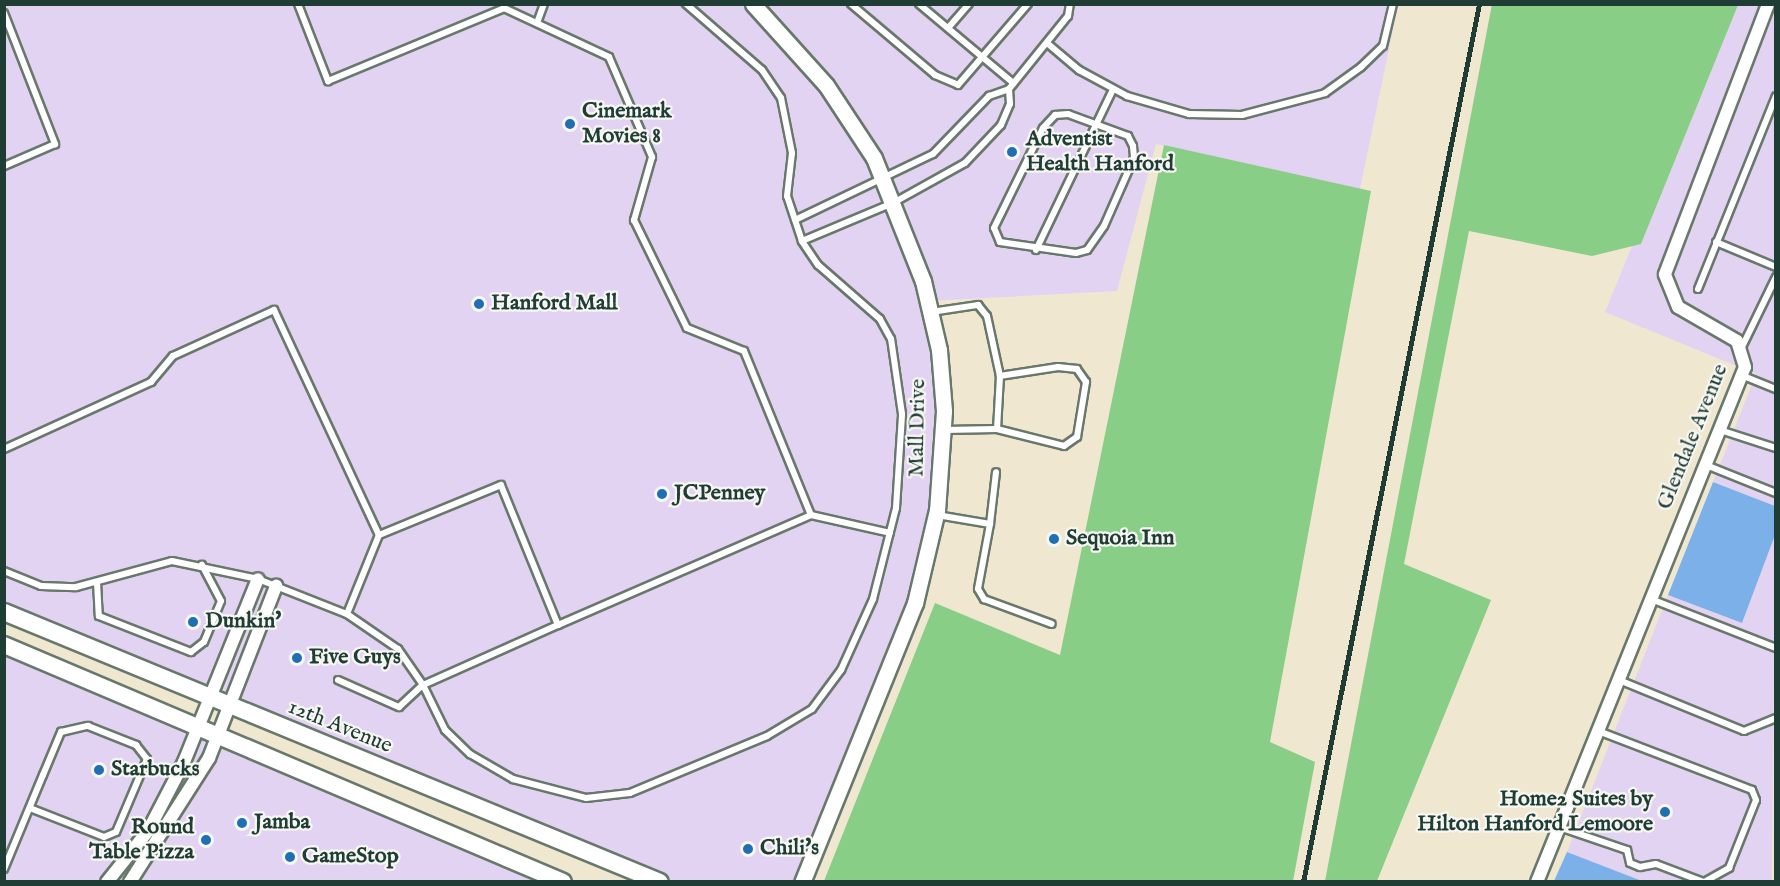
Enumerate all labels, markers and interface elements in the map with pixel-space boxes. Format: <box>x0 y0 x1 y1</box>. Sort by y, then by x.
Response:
place label: Cinemark Movies 8 <box>582 98 672 150</box>
marker: Cinemark Movies 8 <box>563 117 577 131</box>
place label: Adventist Health Hanford <box>1026 126 1174 178</box>
marker: Adventist Health Hanford <box>1003 143 1021 161</box>
place label: Hanford Mall <box>491 291 618 317</box>
marker: Hanford Mall <box>472 297 486 311</box>
street label: Glendale Avenue <box>1652 360 1734 514</box>
street label: Mall Drive <box>904 379 932 477</box>
place label: JCPenney <box>674 481 765 507</box>
marker: JCPenney <box>655 487 669 501</box>
place label: Sequoia Inn <box>1066 526 1174 552</box>
marker: Sequoia Inn <box>1047 532 1061 546</box>
place label: Dunkin' <box>205 609 281 635</box>
marker: Dunkin' <box>186 615 200 629</box>
place label: Five Guys <box>309 645 401 671</box>
marker: Five Guys <box>290 651 304 665</box>
street label: 12th Avenue <box>284 694 396 760</box>
place label: Starbucks <box>111 757 199 783</box>
marker: Starbucks <box>92 763 106 777</box>
place label: Home2 Suites by Hilton Hanford Lemoore <box>1417 786 1653 837</box>
marker: Home2 Suites by Hilton Hanford Lemoore <box>1658 805 1672 819</box>
place label: Jamba <box>254 810 310 836</box>
place label: Round Table Pizza <box>89 814 194 866</box>
marker: Jamba <box>235 816 249 830</box>
marker: Round Table Pizza <box>199 833 213 847</box>
place label: Chili's <box>760 836 819 862</box>
marker: Chili's <box>741 842 755 856</box>
place label: GameStop <box>302 844 399 870</box>
marker: GameStop <box>283 850 297 864</box>

